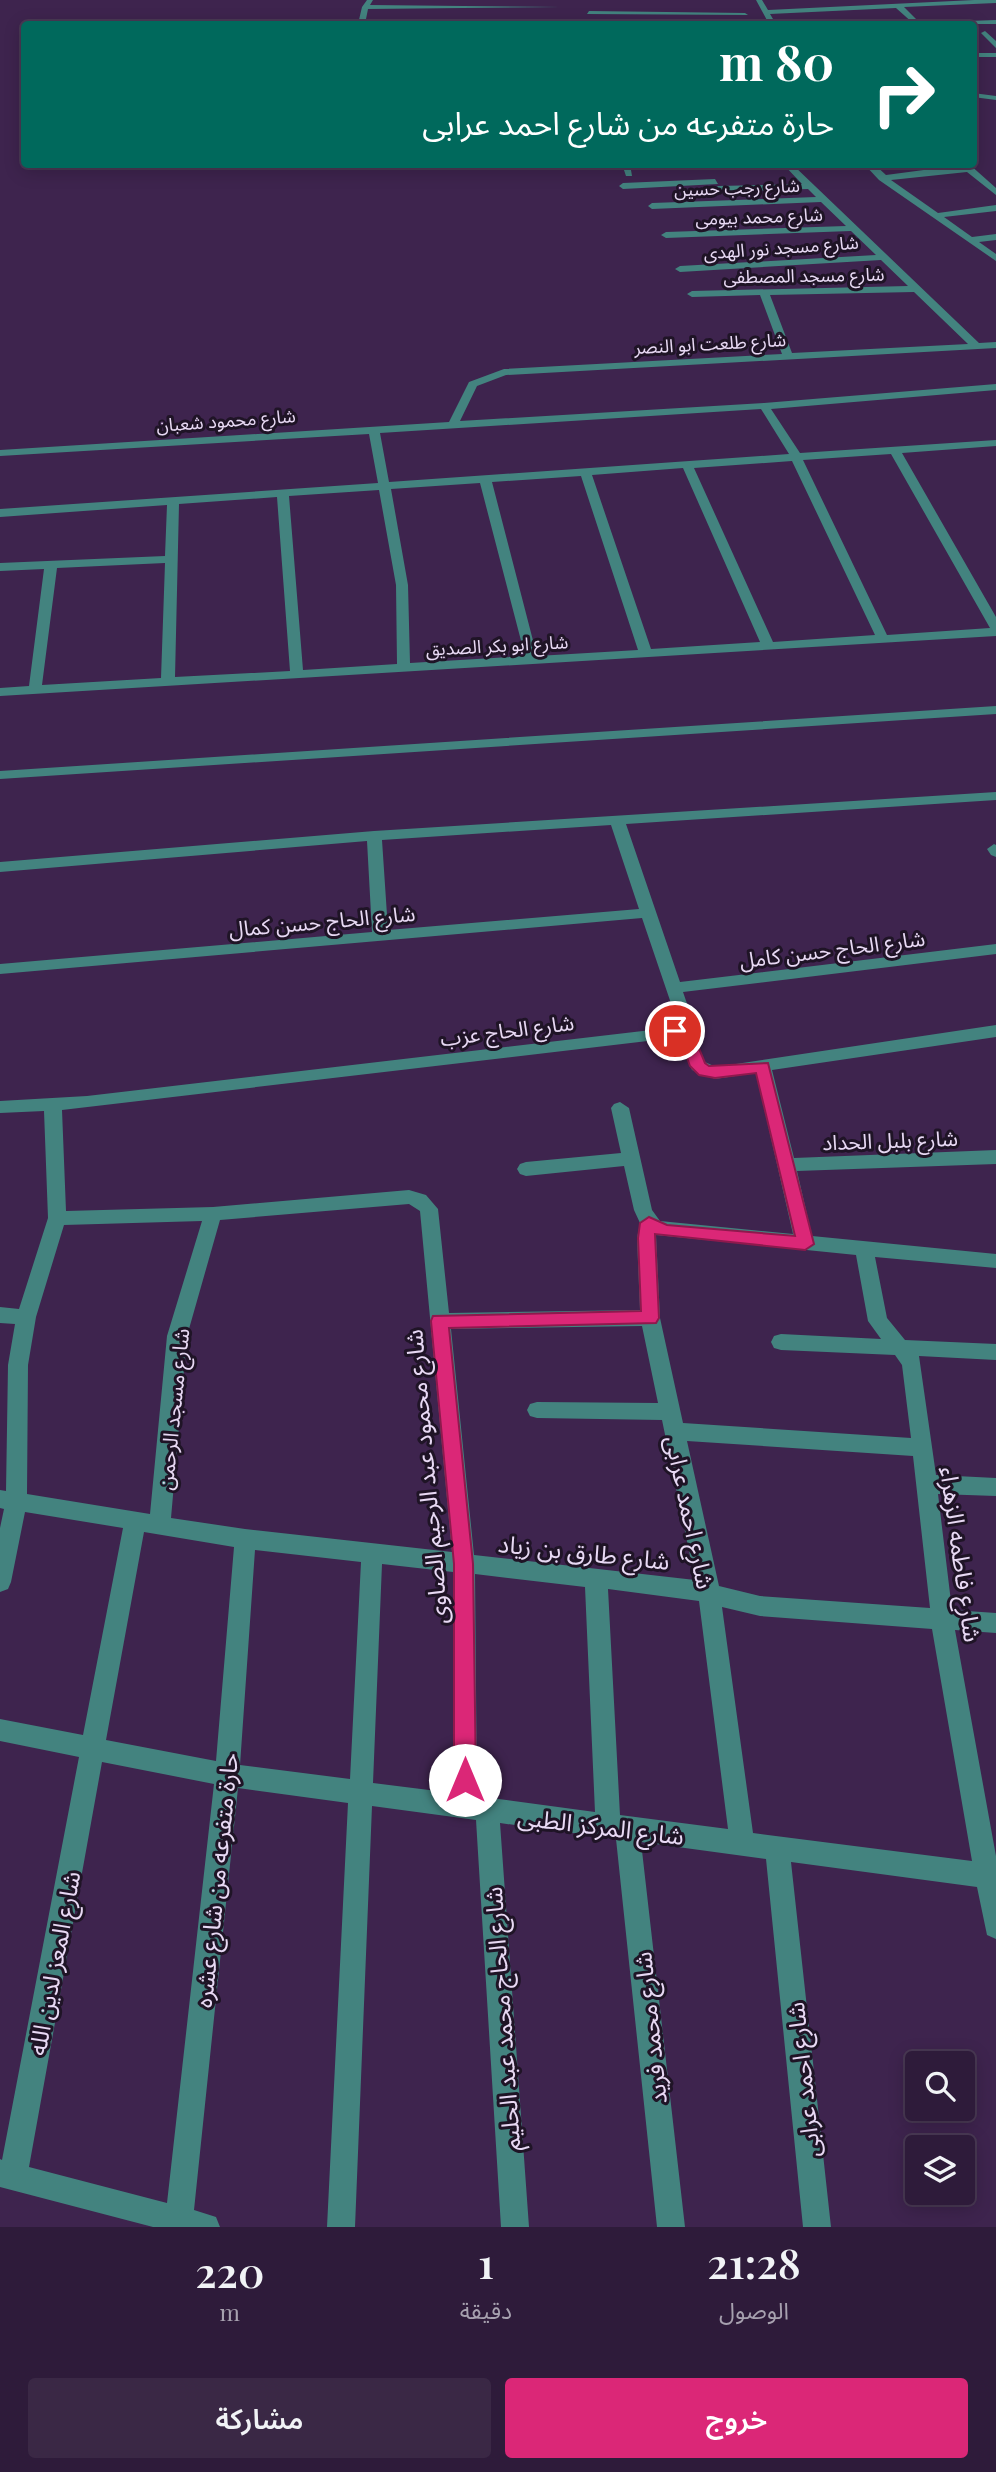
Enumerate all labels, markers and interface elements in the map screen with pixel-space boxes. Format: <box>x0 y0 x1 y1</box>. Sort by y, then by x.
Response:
text: 80 m <box>719 28 834 93</box>
icon: right <box>858 49 949 140</box>
text: حارة متفرعه من شارع احمد عرابى <box>422 100 834 143</box>
street label: شارع رجب حسين <box>674 173 800 204</box>
street label: شارع محمد بيومى <box>695 202 823 233</box>
street label: شارع مسجد نور الهدى <box>703 230 860 267</box>
street label: شارع مسجد المصطفى <box>723 262 885 291</box>
street label: شارع طلعت ابو النصر <box>632 327 787 362</box>
street label: شارع محمود شعبان <box>155 403 297 440</box>
street label: شارع ابو بكر الصديق <box>425 629 569 664</box>
street label: شارع الحاج حسن كمال <box>228 898 417 945</box>
street label: شارع الحاج حسن كامل <box>738 923 927 976</box>
pin <box>645 1001 705 1061</box>
street label: شارع الحاج عزب <box>439 1007 576 1054</box>
icon: arrive <box>656 1012 694 1050</box>
street label: شارع بلبل الحداد <box>822 1123 958 1158</box>
street label: شارع مسجد الرحمن <box>150 1327 197 1492</box>
street label: شارع محمود عبد الرحيم الصاوى <box>396 1328 457 1626</box>
street label: شارع احمد عرابى <box>656 1432 723 1592</box>
street label: شارع فاطمه الزهراء <box>931 1464 990 1644</box>
street label: شارع طارق بن زياد <box>496 1526 671 1579</box>
position arrow <box>428 1743 502 1817</box>
street label: حارة متفرعه من شارع عشره <box>186 1751 247 2009</box>
street label: شارع المركز الطبى <box>516 1799 686 1854</box>
street label: شارع المعز لدين الله <box>19 1868 89 2058</box>
street label: شارع الحاج محمد عبد الحليم <box>476 1886 529 2152</box>
street label: شارع محمد فريد <box>625 1950 676 2106</box>
street label: شارع احمد عرابى <box>778 2000 829 2159</box>
map controls <box>905 2051 975 2205</box>
button: search <box>905 2051 975 2121</box>
button: layers <box>905 2135 975 2205</box>
text: 1 <box>478 2234 494 2290</box>
text: 21:28 <box>707 2234 801 2290</box>
text: 220 <box>195 2243 264 2299</box>
text: دقيقة <box>460 2294 512 2325</box>
text: الوصول <box>719 2294 789 2325</box>
text: m <box>220 2296 240 2327</box>
button: مشاركة <box>28 2378 491 2458</box>
button: خروج <box>505 2378 968 2458</box>

